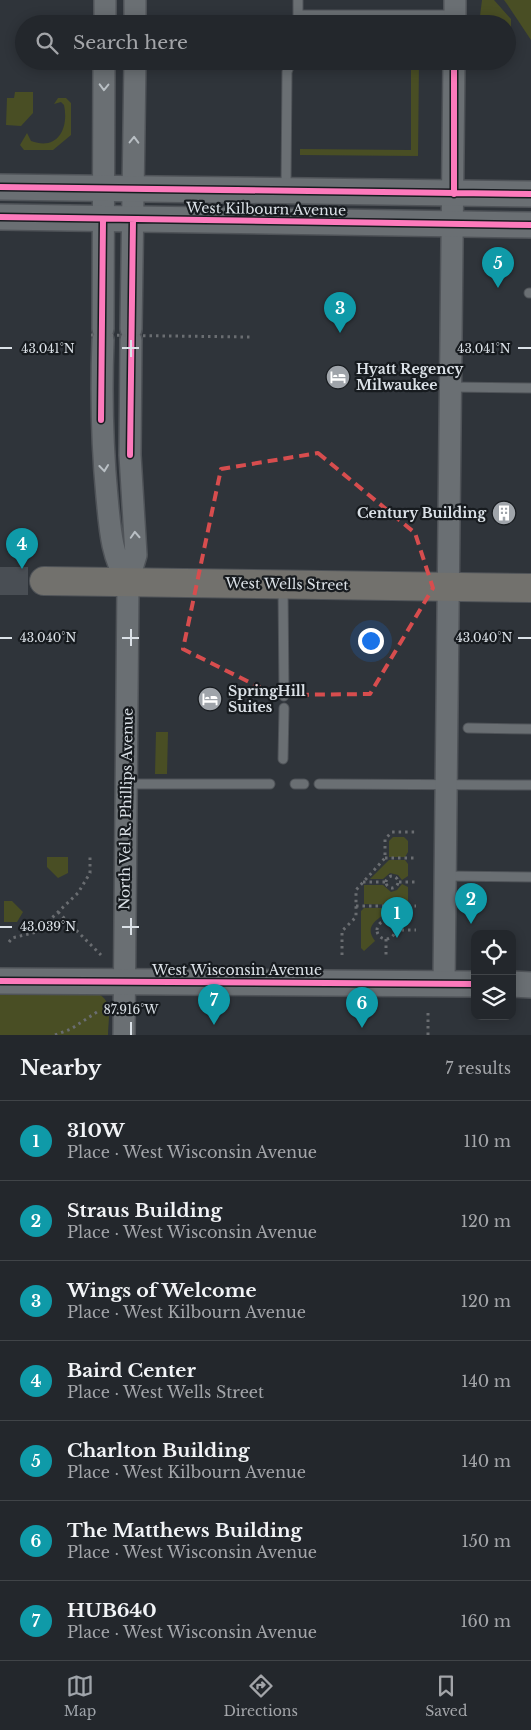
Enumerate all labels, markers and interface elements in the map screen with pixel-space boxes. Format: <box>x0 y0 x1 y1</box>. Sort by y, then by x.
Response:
search box <box>15 15 516 70</box>
icon: search <box>33 29 61 57</box>
text: Search here <box>73 31 188 54</box>
one-way arrow <box>99 84 109 91</box>
one-way arrow <box>129 136 139 144</box>
street label: West Kilbourn Avenue <box>185 199 346 219</box>
pin: 5 <box>482 247 514 288</box>
pin: 3 <box>324 292 356 333</box>
text: 43.041°N <box>21 341 75 356</box>
text: 43.041°N <box>457 341 511 356</box>
place label: Hyatt Regency Milwaukee <box>356 360 464 394</box>
hotel icon: Hyatt Regency Milwaukee <box>325 364 351 390</box>
one-way arrow <box>98 465 109 473</box>
building icon: Century Building <box>491 500 517 526</box>
place label: Century Building <box>357 504 486 522</box>
pin: 4 <box>6 528 38 569</box>
one-way arrow <box>130 530 141 538</box>
street label: West Wells Street <box>224 574 350 594</box>
your location <box>358 628 384 654</box>
text: 43.040°N <box>20 630 76 645</box>
text: 43.040°N <box>456 630 512 645</box>
place label: SpringHill Suites <box>228 682 306 716</box>
hotel icon: SpringHill Suites <box>197 686 223 712</box>
street label: North Vel R. Phillips Avenue <box>115 708 137 910</box>
pin: 2 <box>455 883 487 924</box>
pin: 1 <box>381 897 413 938</box>
text: 43.039°N <box>20 919 76 934</box>
map controls <box>471 930 516 1020</box>
button: locate <box>471 930 516 975</box>
street label: West Wisconsin Avenue <box>151 961 322 979</box>
button: layers <box>471 975 516 1020</box>
pin: 7 <box>198 984 230 1025</box>
pin: 6 <box>346 987 378 1028</box>
text: 87.916°W <box>104 1002 159 1017</box>
text: Nearby <box>20 1055 101 1081</box>
text: 7 results <box>445 1058 511 1078</box>
text: 310W <box>67 1119 125 1142</box>
text: 1 <box>33 1131 39 1151</box>
text: 110 m <box>464 1131 511 1151</box>
text: Place · West Wisconsin Avenue <box>67 1142 317 1162</box>
text: Straus Building <box>67 1199 222 1222</box>
text: 2 <box>31 1211 41 1231</box>
text: 120 m <box>461 1211 511 1231</box>
text: Place · West Wisconsin Avenue <box>67 1222 317 1242</box>
text: Wings of Welcome <box>67 1279 257 1302</box>
text: 3 <box>31 1291 41 1311</box>
text: 120 m <box>461 1291 511 1311</box>
text: Place · West Kilbourn Avenue <box>67 1302 306 1322</box>
text: Baird Center <box>67 1359 196 1382</box>
text: 4 <box>31 1371 41 1391</box>
text: 140 m <box>461 1371 511 1391</box>
text: Place · West Wells Street <box>67 1382 264 1402</box>
text: Charlton Building <box>67 1439 250 1462</box>
text: 5 <box>31 1451 41 1471</box>
text: 140 m <box>461 1451 511 1471</box>
text: Place · West Kilbourn Avenue <box>67 1462 306 1482</box>
text: The Matthews Building <box>67 1519 302 1542</box>
text: 6 <box>31 1531 41 1551</box>
text: 150 m <box>462 1531 511 1551</box>
text: Place · West Wisconsin Avenue <box>67 1542 317 1562</box>
text: HUB640 <box>67 1599 157 1622</box>
text: 7 <box>32 1611 40 1631</box>
text: 160 m <box>460 1611 511 1631</box>
text: Place · West Wisconsin Avenue <box>67 1622 317 1642</box>
tab: Map <box>64 1672 96 1720</box>
tab: Directions <box>223 1672 298 1720</box>
tab: Saved <box>425 1672 467 1720</box>

